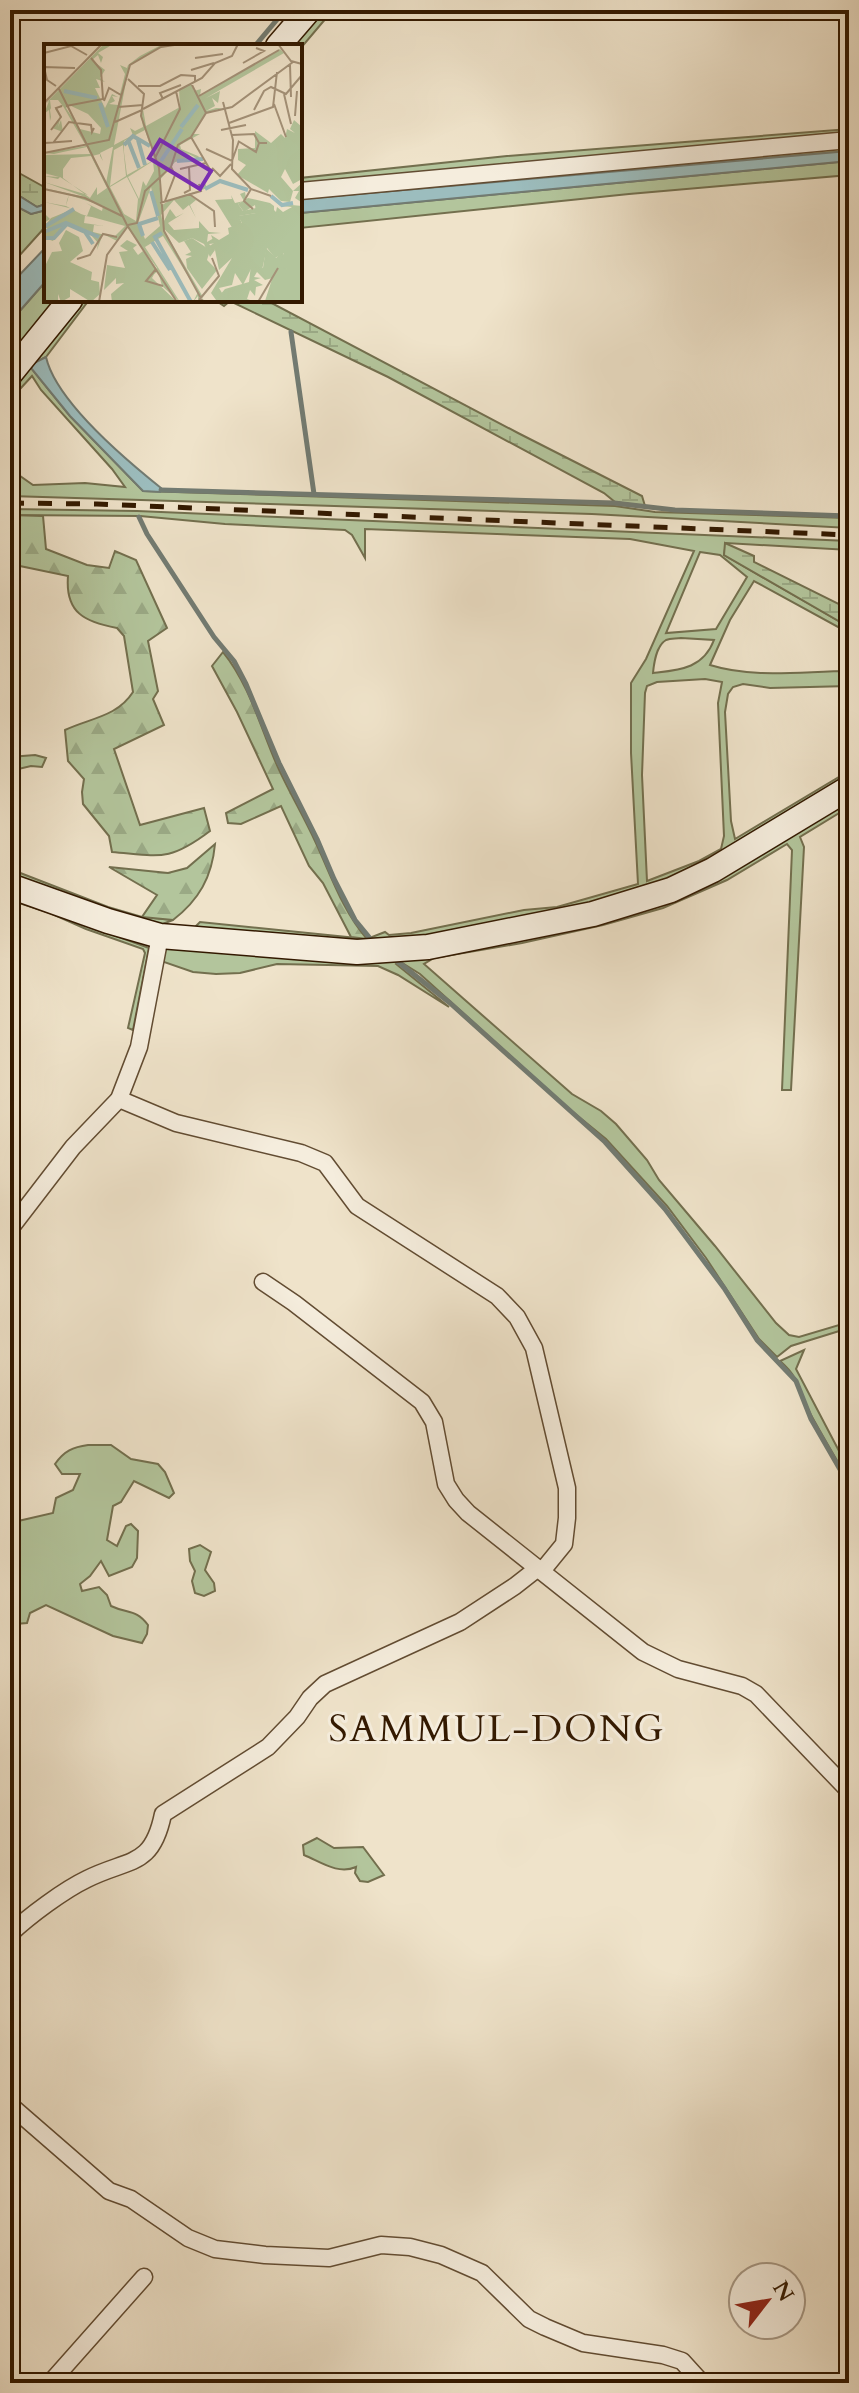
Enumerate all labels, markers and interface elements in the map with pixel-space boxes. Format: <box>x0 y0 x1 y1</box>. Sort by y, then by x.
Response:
inset map <box>44 44 302 302</box>
district label: SAMMUL-DONG <box>329 1703 665 1755</box>
north arrow <box>727 2261 807 2341</box>
text: N <box>766 2275 801 2307</box>

